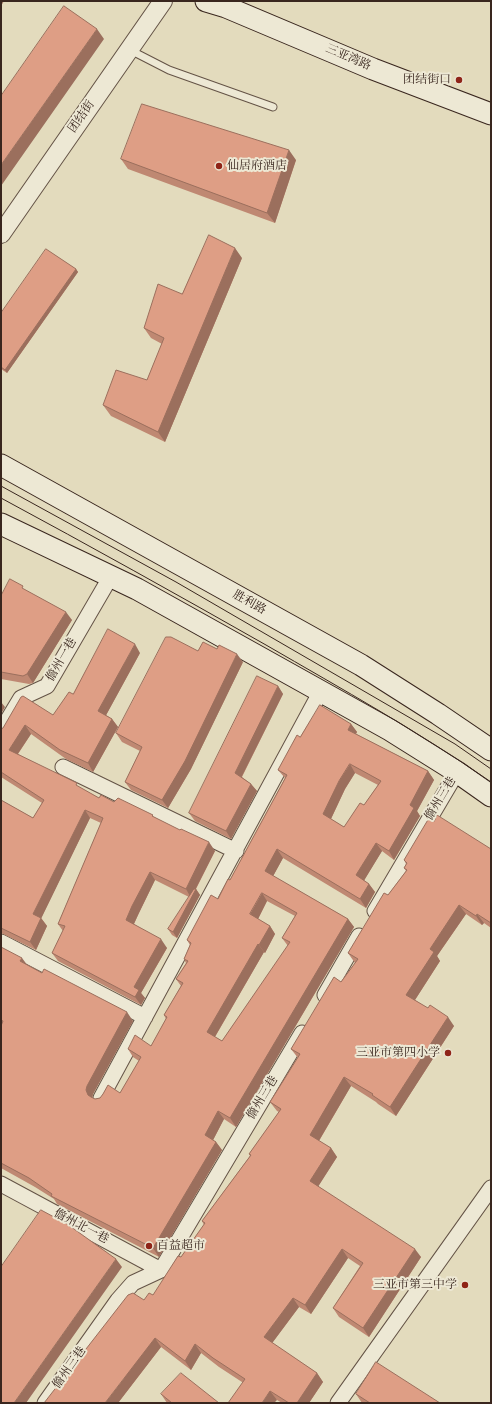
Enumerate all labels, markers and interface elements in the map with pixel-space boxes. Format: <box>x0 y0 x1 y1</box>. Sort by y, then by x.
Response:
street label: 三亚湾路 <box>323 42 373 74</box>
place label: 团结街口 <box>403 73 451 87</box>
marker: 团结街口 <box>454 75 464 85</box>
street label: 团结街 <box>66 98 98 136</box>
place label: 仙居府酒店 <box>227 159 287 173</box>
marker: 仙居府酒店 <box>214 161 224 171</box>
street label: 胜利路 <box>230 588 268 618</box>
street label: 儋州一巷 <box>44 636 80 684</box>
street label: 儋州三巷 <box>422 775 460 823</box>
place label: 三亚市第四小学 <box>356 1046 440 1060</box>
marker: 三亚市第四小学 <box>443 1048 453 1058</box>
street label: 儋州三巷 <box>244 1074 282 1122</box>
street label: 儋州北一巷 <box>51 1207 111 1247</box>
place label: 百益超市 <box>157 1239 205 1253</box>
marker: 百益超市 <box>144 1241 154 1251</box>
place label: 三亚市第三中学 <box>373 1278 457 1292</box>
marker: 三亚市第三中学 <box>460 1280 470 1290</box>
street label: 儋州三巷 <box>50 1344 90 1392</box>

